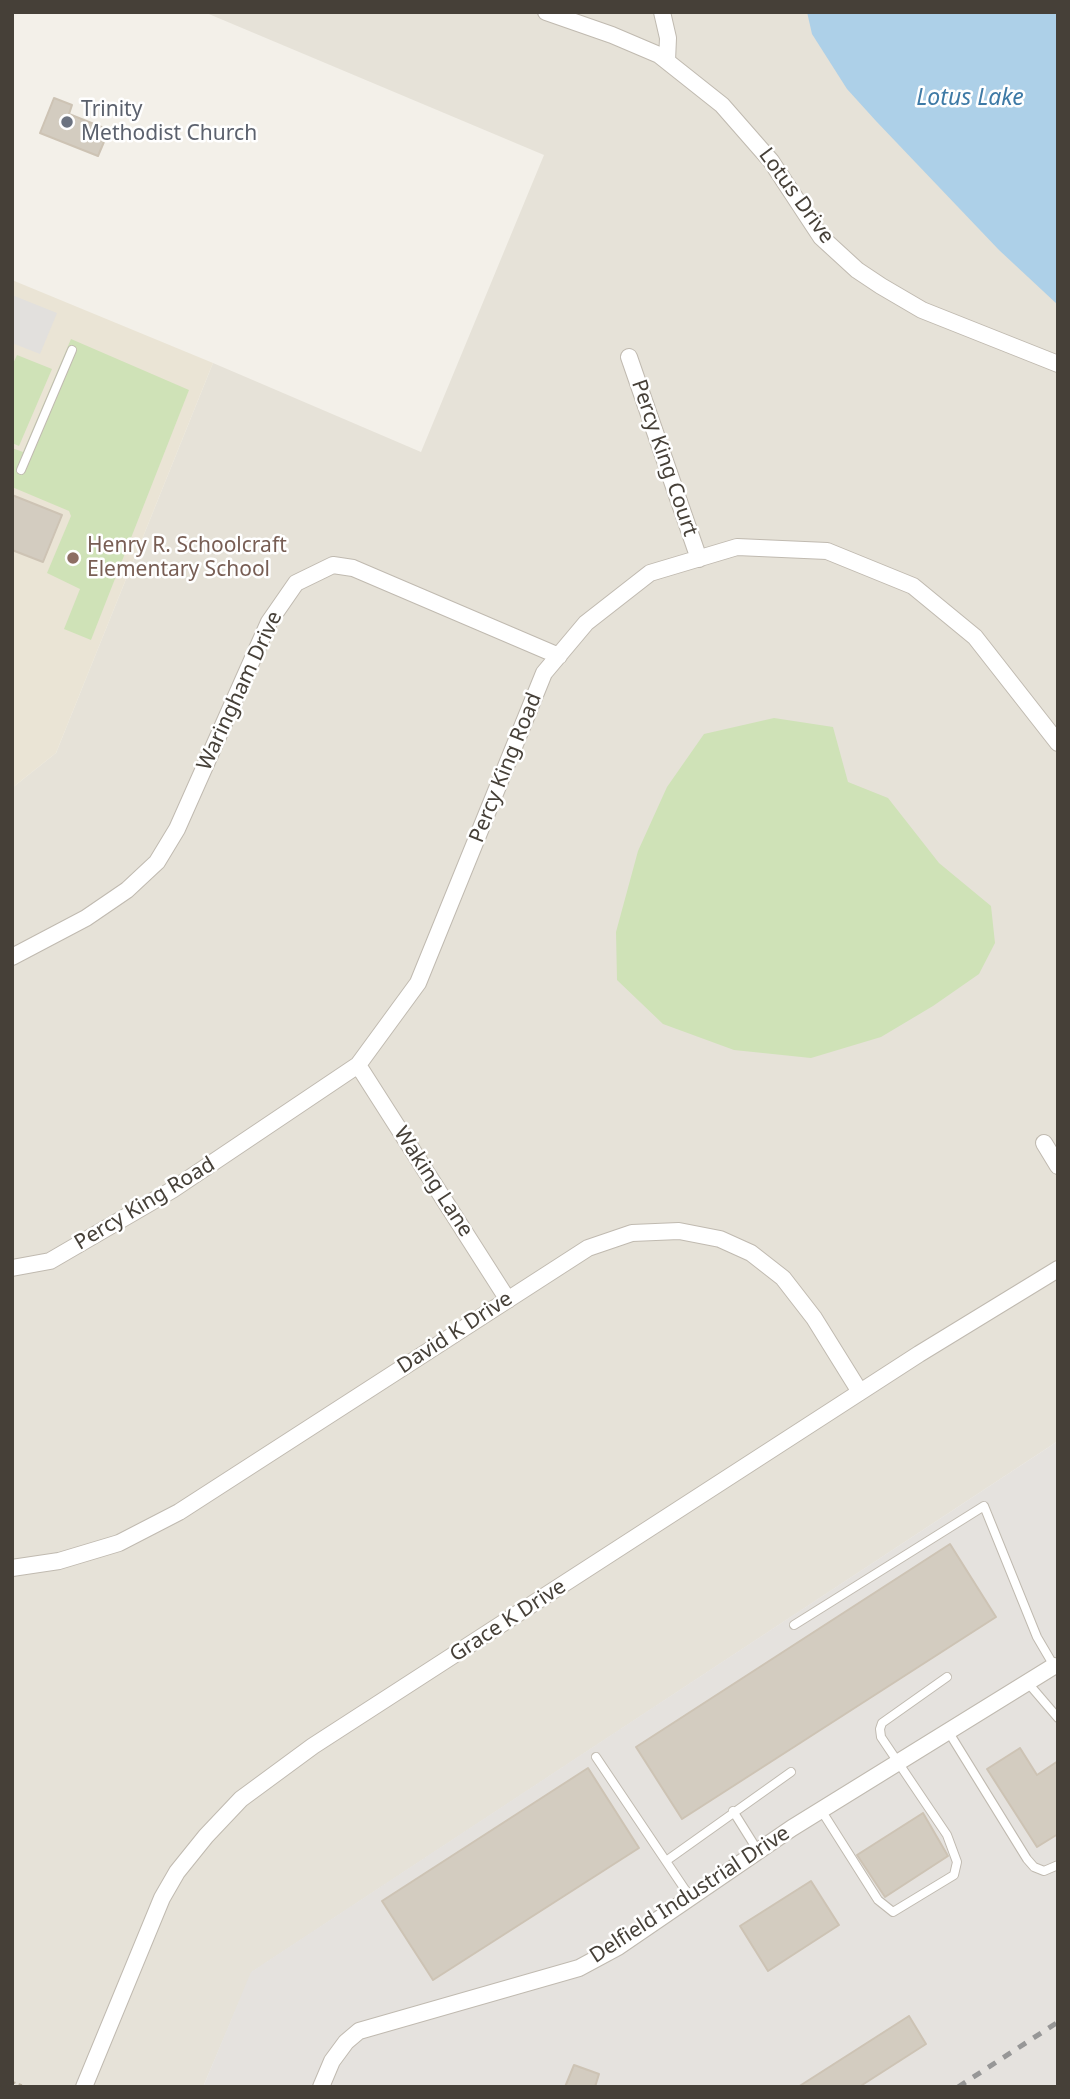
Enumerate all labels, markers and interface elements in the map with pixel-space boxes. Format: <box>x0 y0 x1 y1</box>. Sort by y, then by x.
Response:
water label: Lotus Lake <box>916 84 1024 112</box>
place label: Trinity Methodist Church <box>81 97 257 147</box>
marker: Trinity Methodist Church <box>59 114 75 130</box>
street label: Lotus Drive <box>753 143 839 249</box>
street label: Percy King Court <box>625 376 703 540</box>
place label: Henry R. Schoolcraft Elementary School <box>87 533 287 583</box>
marker: Henry R. Schoolcraft Elementary School <box>65 550 81 566</box>
street label: Waringham Drive <box>192 607 288 775</box>
street label: Percy King Road <box>464 689 548 847</box>
street label: Waking Lane <box>388 1122 478 1242</box>
street label: Percy King Road <box>70 1152 220 1256</box>
street label: David K Drive <box>393 1286 517 1380</box>
street label: Grace K Drive <box>445 1574 571 1668</box>
street label: Delfield Industrial Drive <box>585 1821 795 1969</box>

